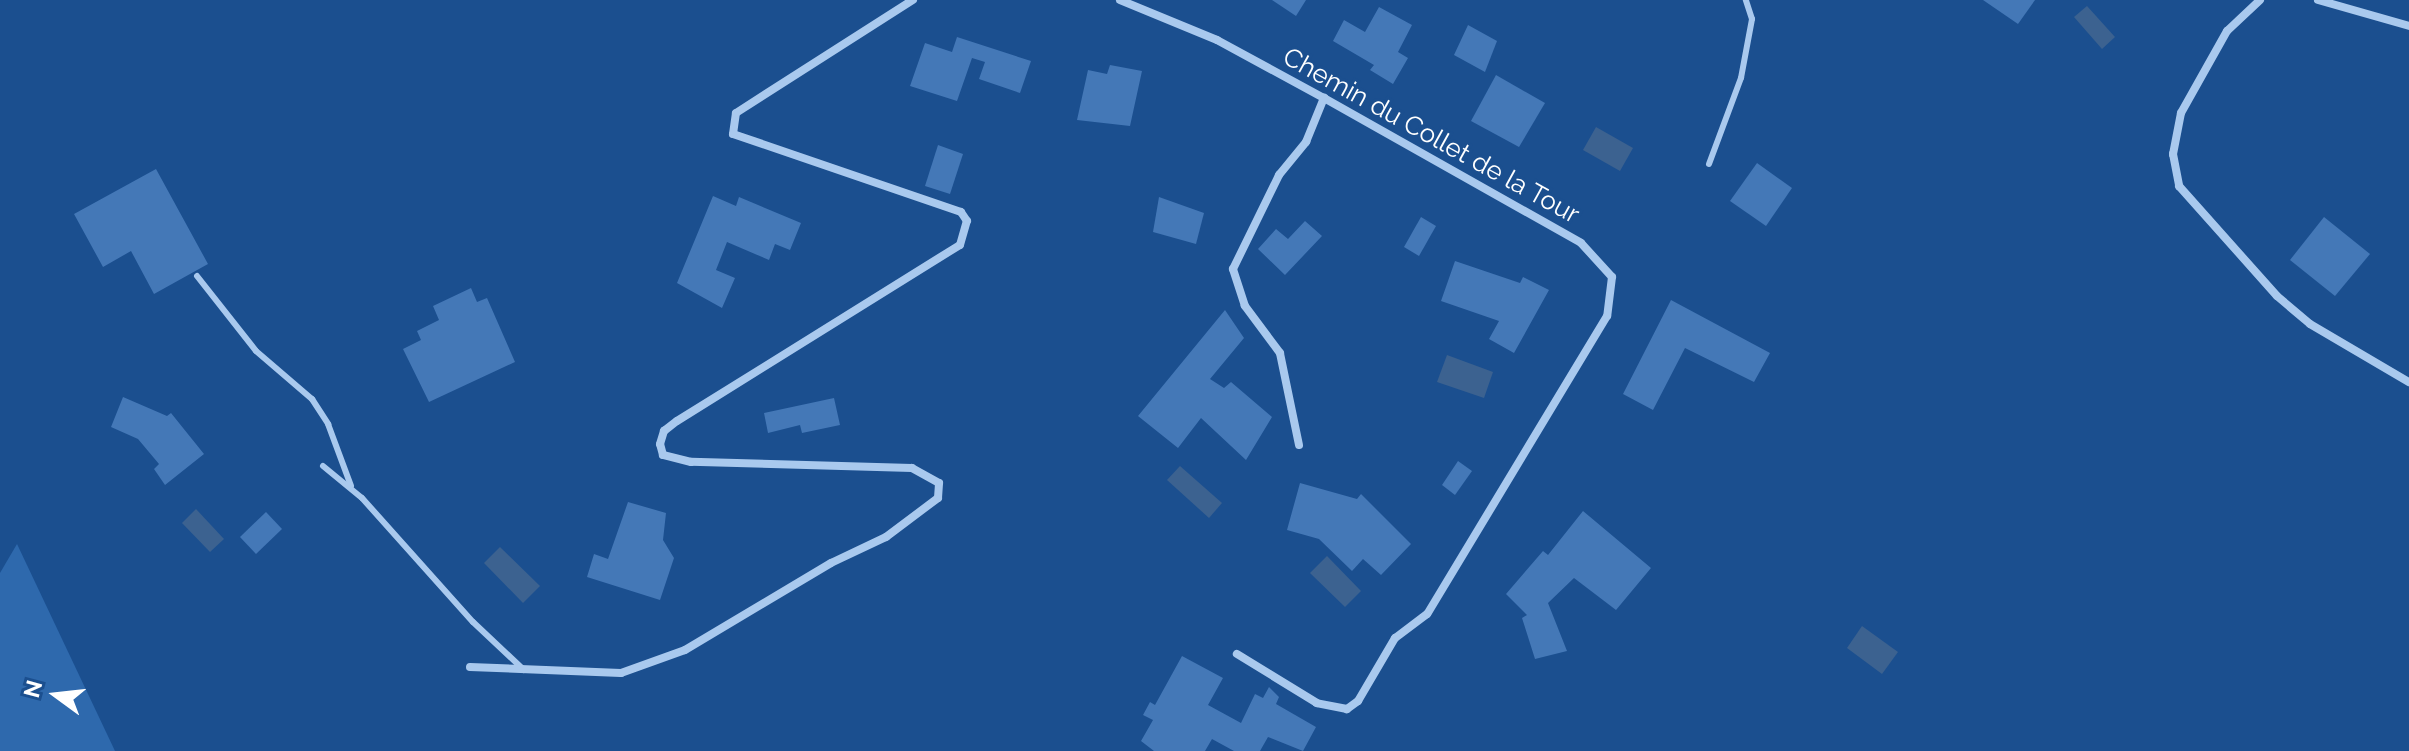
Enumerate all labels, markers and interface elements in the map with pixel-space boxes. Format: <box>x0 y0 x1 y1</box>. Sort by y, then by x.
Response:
street label: Chemin du Collet de la Tour <box>1277 41 1585 231</box>
north arrow <box>16 655 96 735</box>
text: N <box>18 677 48 700</box>

